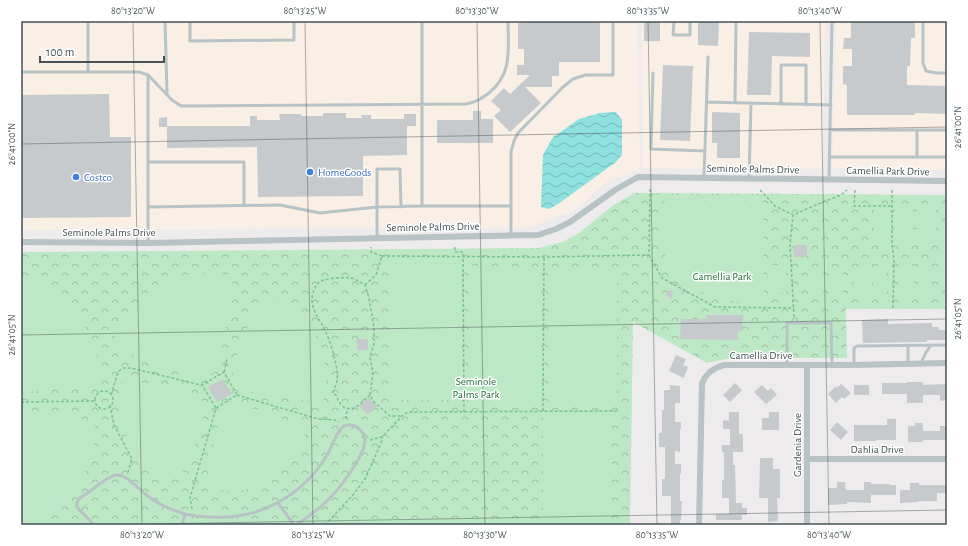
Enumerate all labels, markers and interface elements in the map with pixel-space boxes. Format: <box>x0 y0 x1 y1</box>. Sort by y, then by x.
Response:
text: 80°13'20"W <box>111 6 155 16</box>
text: 80°13'25"W <box>284 6 326 16</box>
text: 80°13'30"W <box>455 6 499 16</box>
text: 80°13'35"W <box>627 6 669 16</box>
text: 80°13'40"W <box>798 6 842 16</box>
scale bar <box>40 38 164 64</box>
text: 100 m <box>46 46 74 58</box>
text: 26°41'00"N <box>953 106 963 148</box>
text: 26°41'00"N <box>7 123 17 165</box>
street label: Seminole Palms Drive <box>706 163 800 175</box>
street label: Camellia Park Drive <box>846 165 930 177</box>
marker: HomeGoods <box>305 167 315 177</box>
place label: HomeGoods <box>318 167 371 178</box>
marker: Costco <box>71 172 81 182</box>
place label: Costco <box>84 172 112 183</box>
street label: Seminole Palms Drive <box>386 221 480 233</box>
street label: Seminole Palms Drive <box>63 227 155 238</box>
park label: Camellia Park <box>693 271 751 282</box>
text: 26°41'05"N <box>953 298 963 340</box>
text: 26°41'05"N <box>7 314 17 356</box>
street label: Camellia Drive <box>730 350 792 361</box>
park label: Seminole Palms Park <box>453 376 499 400</box>
street label: Gardenia Drive <box>792 413 803 477</box>
street label: Dahlia Drive <box>850 444 904 455</box>
text: 80°13'20"W <box>120 530 164 540</box>
text: 80°13'25"W <box>292 530 334 540</box>
text: 80°13'30"W <box>463 530 507 540</box>
text: 80°13'35"W <box>636 530 678 540</box>
text: 80°13'40"W <box>807 530 851 540</box>

